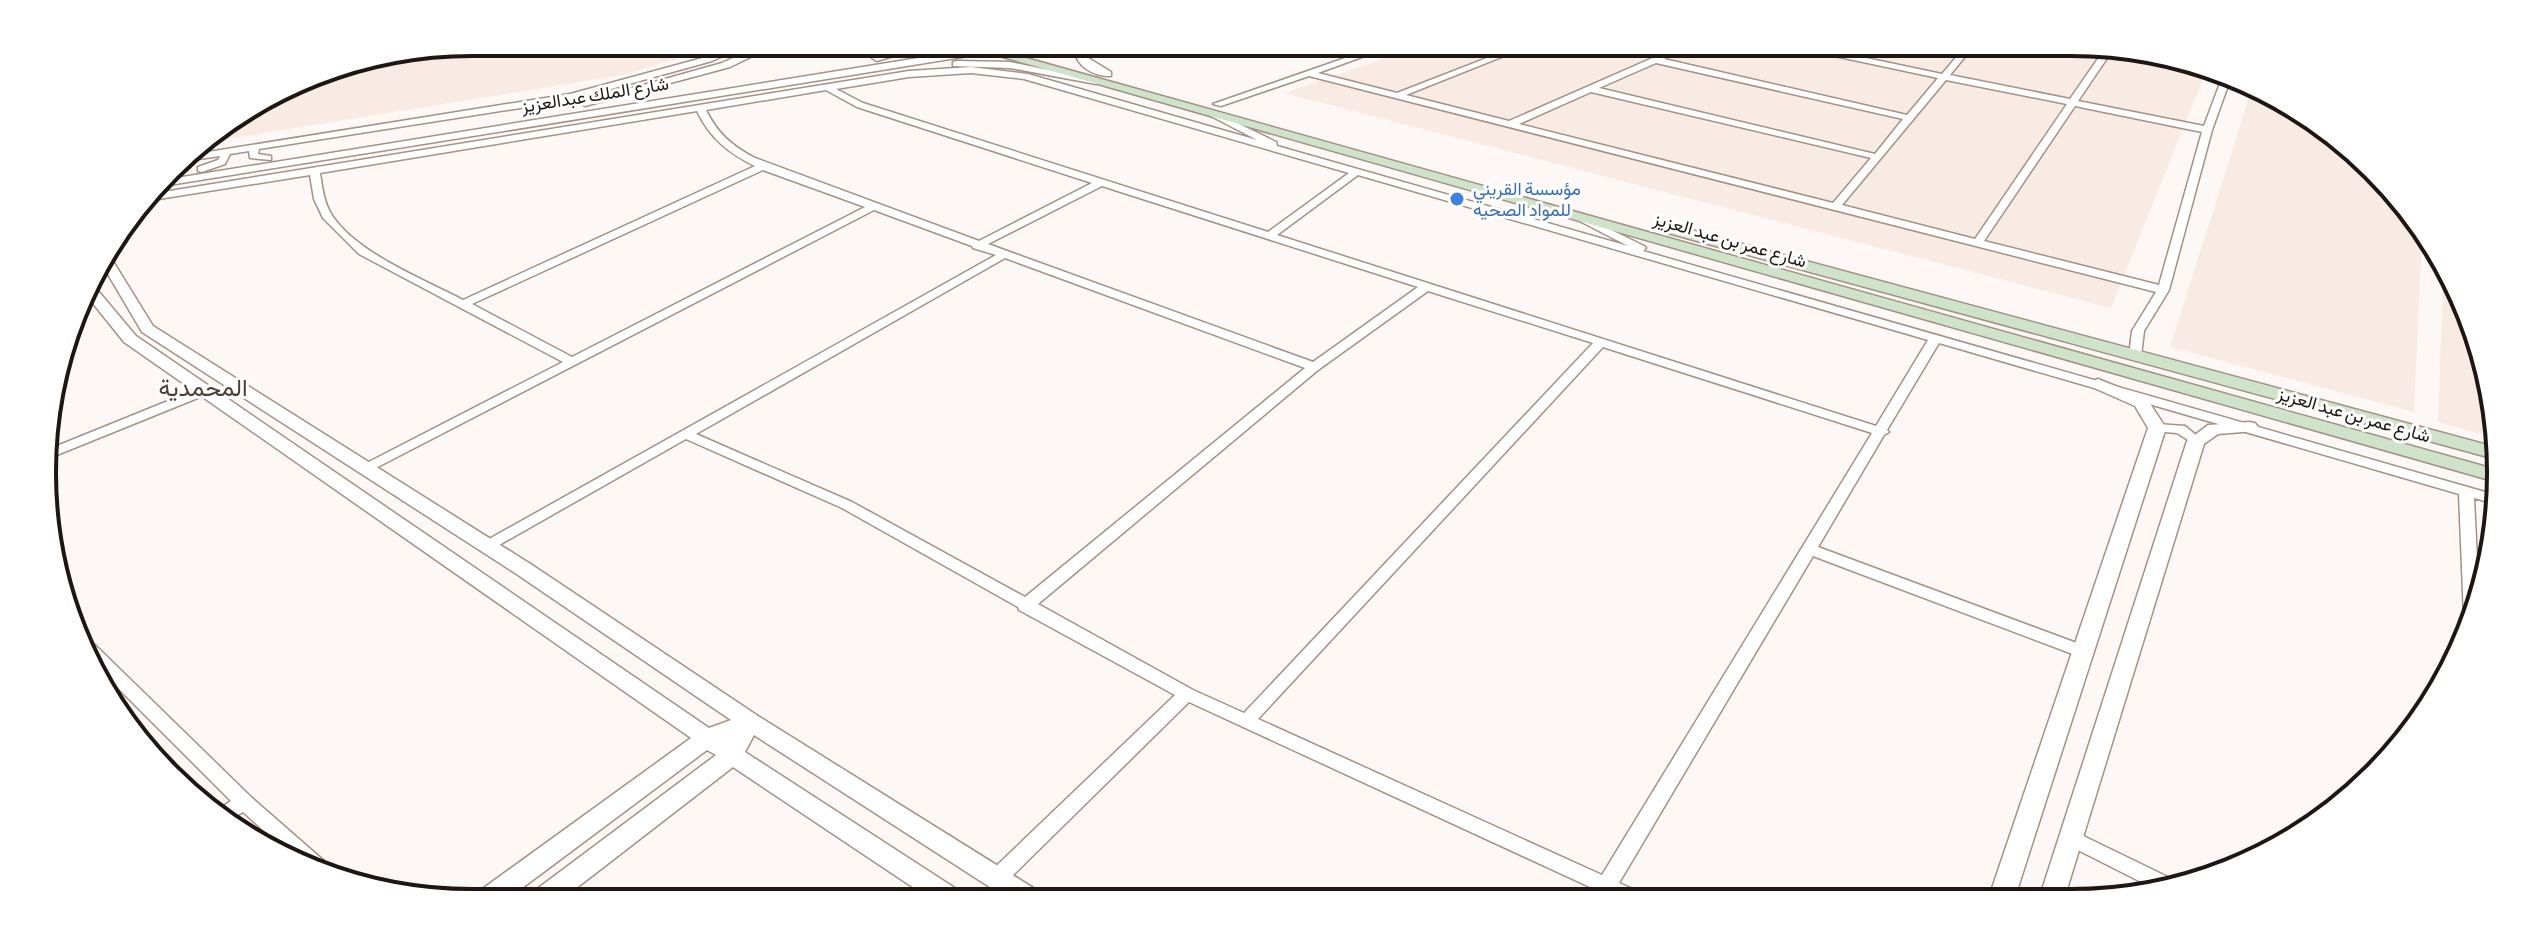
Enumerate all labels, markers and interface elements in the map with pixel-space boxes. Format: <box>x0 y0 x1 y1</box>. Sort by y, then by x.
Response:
street label: شارع الملك عبدالعزيز <box>519 75 670 119</box>
place label: مؤسسة القريني للمواد الصحيه <box>1473 181 1581 221</box>
marker: مؤسسة القريني للمواد الصحيه <box>1448 190 1466 208</box>
street label: شارع عمر بن عبد العزيز <box>1650 210 1808 273</box>
district label: المحمدية <box>158 377 248 402</box>
street label: شارع عمر بن عبد العزيز <box>2274 385 2432 448</box>

